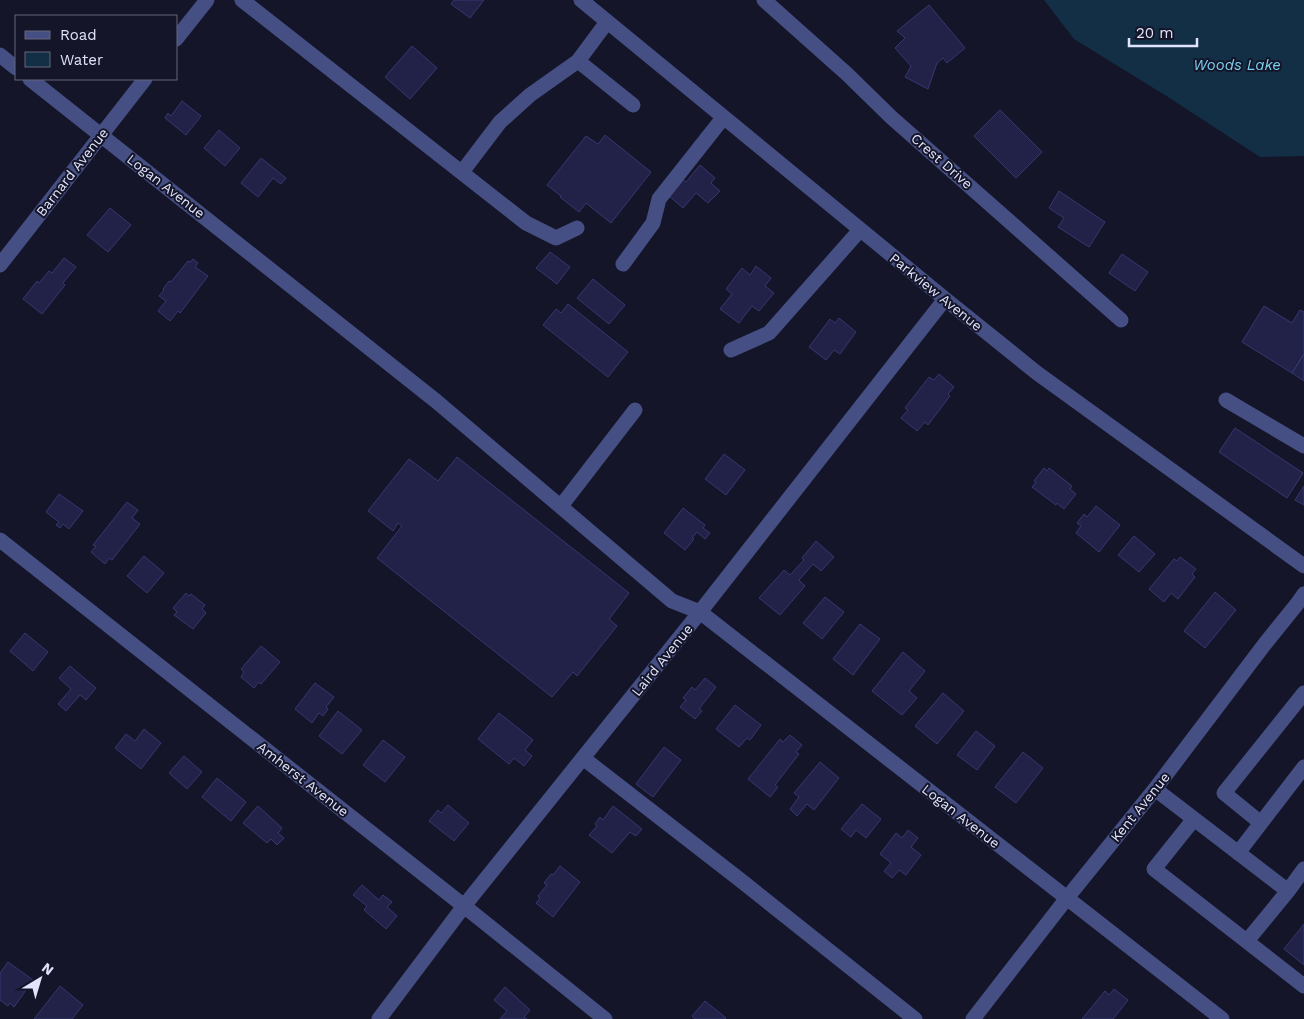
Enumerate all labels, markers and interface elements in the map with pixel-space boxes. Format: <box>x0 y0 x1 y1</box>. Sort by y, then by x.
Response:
legend <box>15 15 178 80</box>
scale bar <box>1129 15 1196 47</box>
text: 20 m <box>1136 24 1174 42</box>
text: Road <box>60 26 97 44</box>
text: Water <box>60 51 103 69</box>
water label: Woods Lake <box>1193 56 1281 74</box>
street label: Barnard Avenue <box>33 125 111 219</box>
street label: Crest Drive <box>908 130 976 192</box>
street label: Logan Avenue <box>124 151 208 221</box>
street label: Parkview Avenue <box>887 250 985 334</box>
street label: Laird Avenue <box>628 621 696 699</box>
street label: Amherst Avenue <box>254 738 352 820</box>
street label: Kent Avenue <box>1107 769 1173 845</box>
street label: Logan Avenue <box>919 781 1003 851</box>
north arrow <box>15 954 65 1004</box>
text: N <box>39 959 57 978</box>

